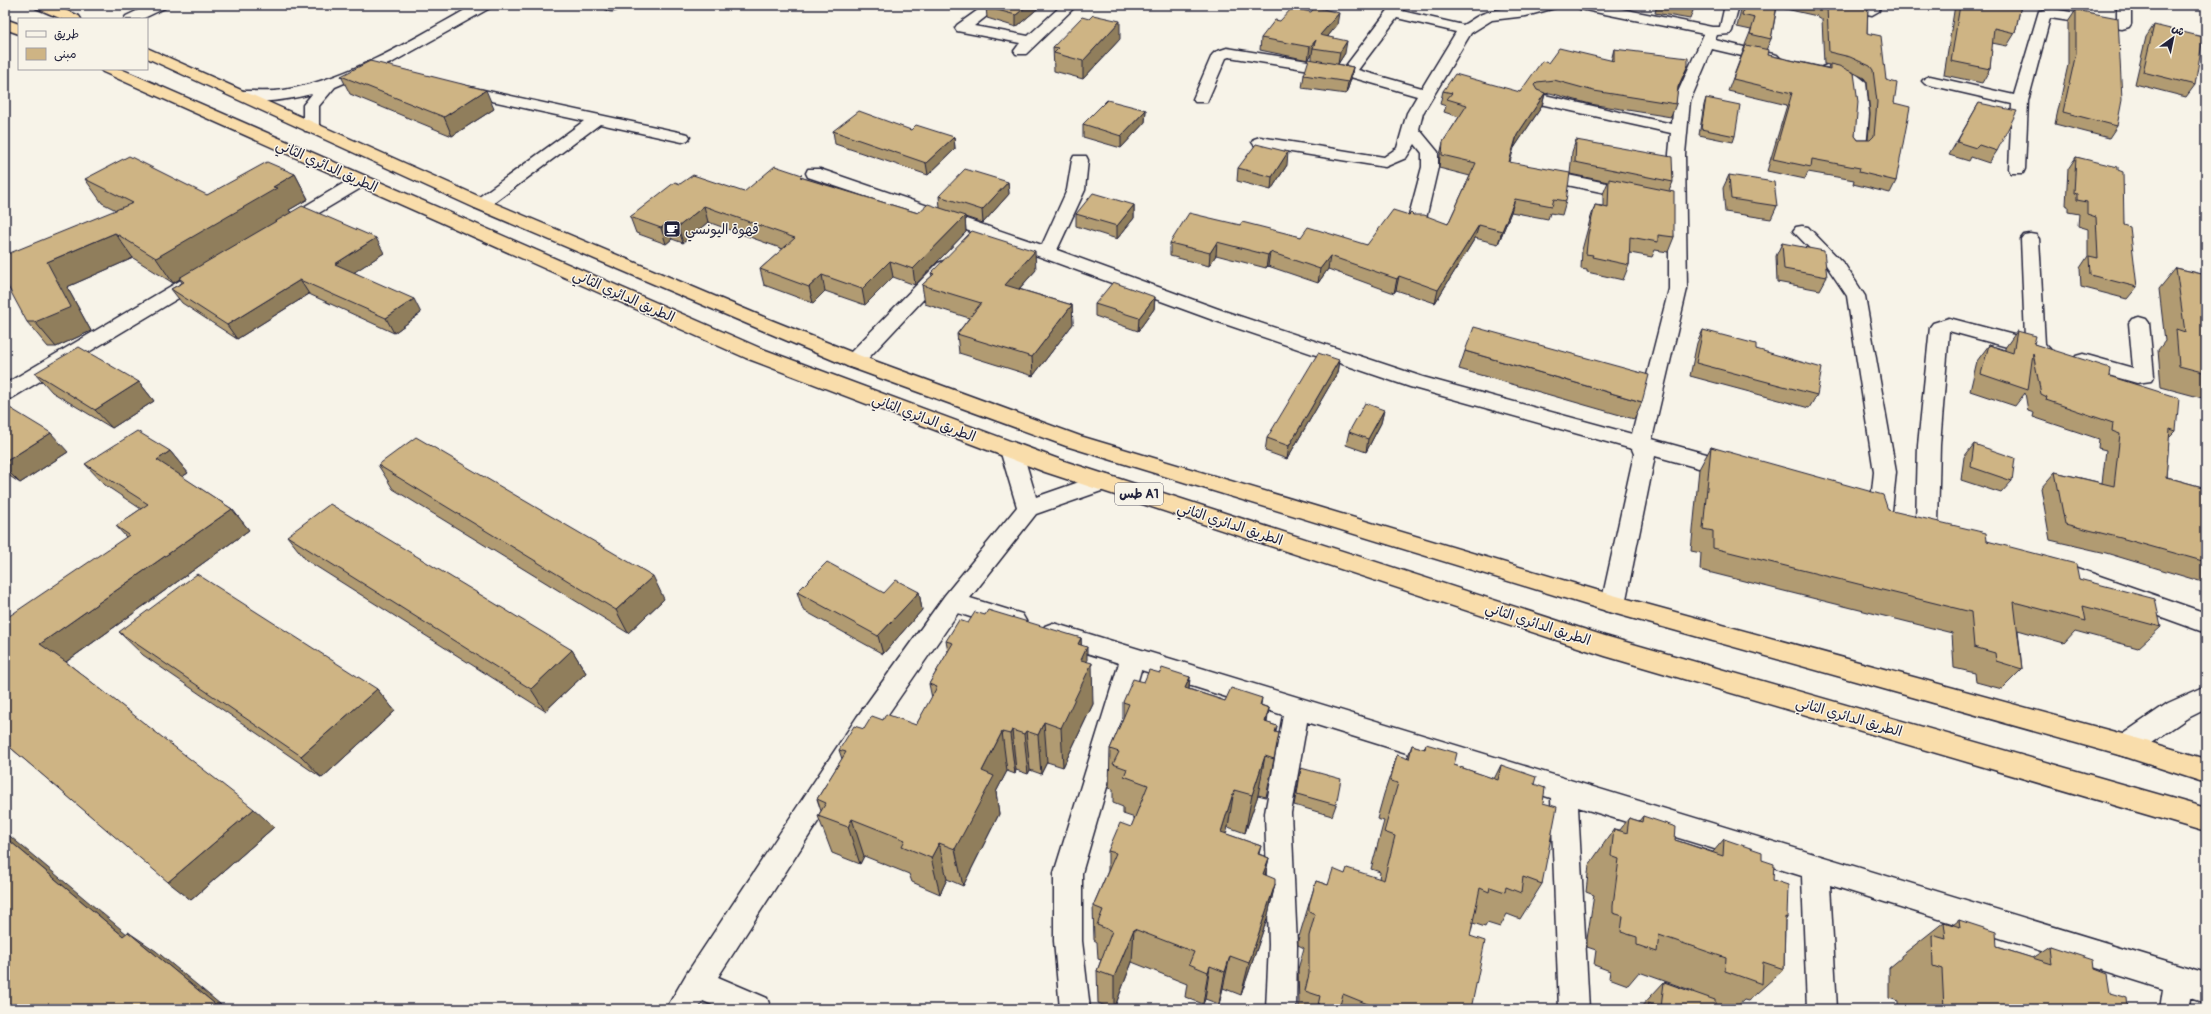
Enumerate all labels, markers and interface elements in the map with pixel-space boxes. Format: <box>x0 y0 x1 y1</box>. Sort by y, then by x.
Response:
legend <box>18 18 148 70</box>
north arrow <box>2153 18 2193 58</box>
text: ش <box>2170 21 2187 39</box>
text: طريق <box>54 27 79 42</box>
text: مبنى <box>54 47 77 62</box>
street label: الطريق الدائري الثاني <box>272 136 381 200</box>
cafe icon: قهوة اليونسي <box>662 219 682 239</box>
place label: قهوة اليونسي <box>685 221 759 242</box>
street label: الطريق الدائري الثاني <box>569 266 678 330</box>
street label: الطريق الدائري الثاني <box>868 390 978 449</box>
road number: طس A1 <box>1115 483 1163 505</box>
street label: الطريق الدائري الثاني <box>1174 499 1285 553</box>
street label: الطريق الدائري الثاني <box>1482 599 1593 653</box>
street label: الطريق الدائري الثاني <box>1793 694 1904 744</box>

